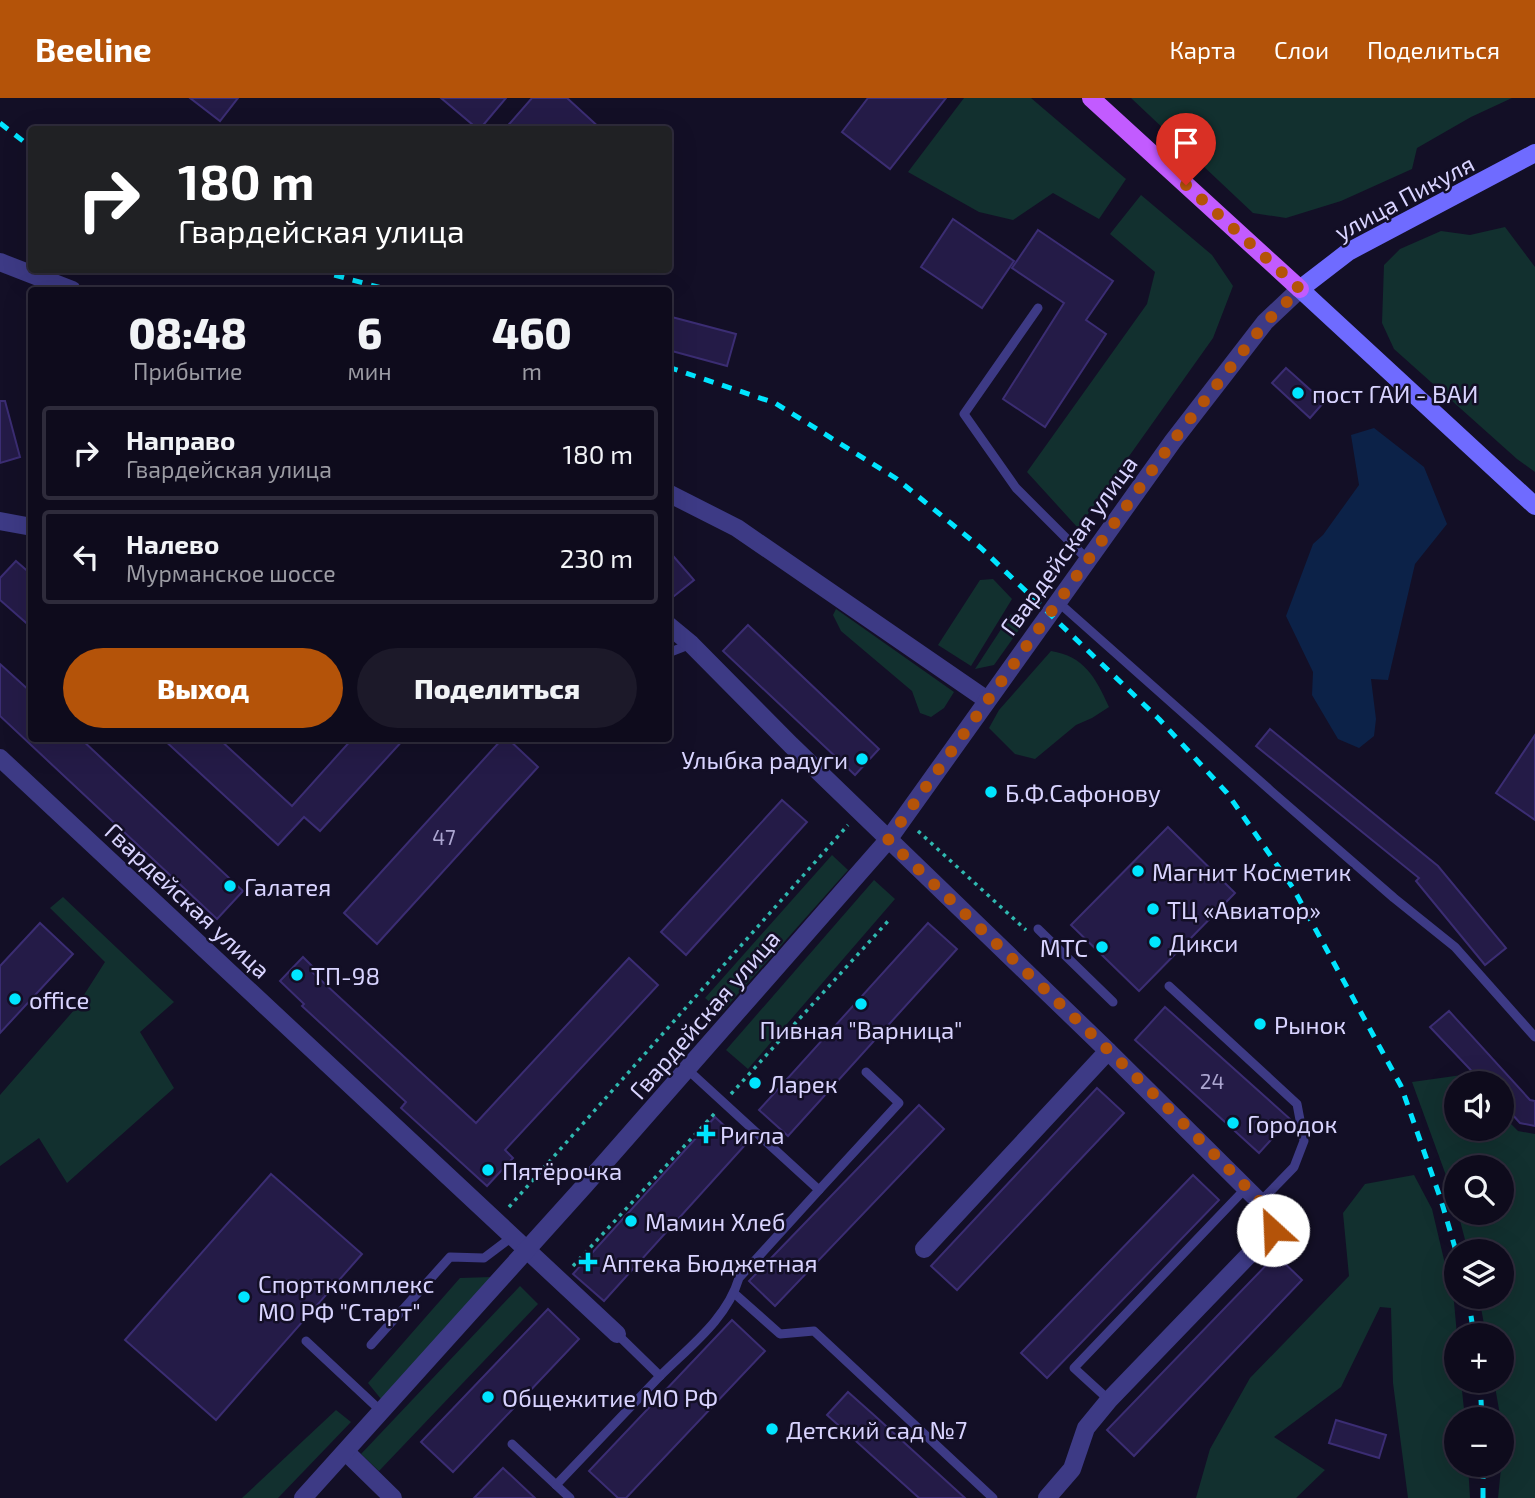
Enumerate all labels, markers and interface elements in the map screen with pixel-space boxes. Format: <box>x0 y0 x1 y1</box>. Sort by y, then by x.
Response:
text: Beeline <box>35 29 152 69</box>
text: Карта <box>1169 35 1236 64</box>
text: Слои <box>1274 35 1329 64</box>
text: Поделиться <box>1367 35 1500 64</box>
pin <box>1156 113 1216 185</box>
icon: arrive <box>1167 124 1205 162</box>
street label: улица Пикуля <box>1329 148 1479 247</box>
text: 180 m <box>178 151 314 210</box>
icon: right <box>63 154 154 245</box>
text: Гвардейская улица <box>178 211 465 249</box>
text: 08:48 <box>128 307 247 357</box>
text: 6 <box>357 307 382 357</box>
text: 460 <box>492 307 572 357</box>
text: Прибытие <box>133 357 242 385</box>
text: мин <box>348 357 392 385</box>
text: m <box>522 357 542 385</box>
place label: пост ГАИ - ВАИ <box>1312 379 1478 408</box>
marker: пост ГАИ - ВАИ <box>1290 385 1306 401</box>
text: Направо <box>126 424 235 455</box>
icon: right <box>67 434 105 472</box>
text: 180 m <box>563 438 633 469</box>
street label: Гвардейская улица <box>993 450 1144 641</box>
text: Гвардейская улица <box>126 455 332 483</box>
text: Налево <box>126 528 219 559</box>
icon: left <box>67 538 105 576</box>
text: 230 m <box>560 542 633 573</box>
text: Мурманское шоссе <box>126 559 336 587</box>
button: Выход <box>63 648 343 728</box>
button: Поделиться <box>357 648 637 728</box>
place label: Улыбка радуги <box>681 745 848 775</box>
marker: Улыбка радуги <box>854 751 870 767</box>
place label: Б.Ф.Сафонову <box>1005 778 1161 808</box>
marker: Б.Ф.Сафонову <box>983 784 999 800</box>
street label: Гвардейская улица <box>99 816 276 985</box>
house number: 47 <box>432 824 456 849</box>
place label: Магнит Косметик <box>1152 857 1352 886</box>
marker: Магнит Косметик <box>1130 863 1146 879</box>
place label: Галатея <box>244 872 331 901</box>
marker: Галатея <box>222 878 238 894</box>
place label: ТЦ «Авиатор» <box>1167 895 1321 924</box>
marker: ТЦ «Авиатор» <box>1145 901 1161 917</box>
street label: Гвардейская улица <box>623 923 786 1105</box>
place label: Дикси <box>1169 928 1238 957</box>
place label: МТС <box>1040 933 1088 962</box>
marker: Дикси <box>1147 934 1163 950</box>
marker: МТС <box>1094 939 1110 955</box>
place label: ТП-98 <box>311 961 380 990</box>
marker: ТП-98 <box>289 967 305 983</box>
place label: office <box>29 985 89 1014</box>
marker: office <box>7 991 23 1007</box>
marker: Пивная "Варница" <box>853 996 869 1012</box>
place label: Рынок <box>1274 1010 1346 1039</box>
place label: Пивная "Варница" <box>759 1015 963 1044</box>
marker: Рынок <box>1252 1016 1268 1032</box>
house number: 24 <box>1200 1068 1224 1093</box>
place label: Ларек <box>769 1069 838 1098</box>
map controls <box>1444 1071 1514 1477</box>
button: sound <box>1444 1071 1514 1141</box>
marker: Ларек <box>747 1075 763 1091</box>
place label: Городок <box>1247 1109 1337 1138</box>
marker: Городок <box>1225 1115 1241 1131</box>
place label: Ригла <box>720 1120 785 1149</box>
marker: Ригла <box>698 1126 714 1142</box>
button: search <box>1444 1155 1514 1225</box>
place label: Пятёрочка <box>502 1156 622 1185</box>
marker: Пятёрочка <box>480 1162 496 1178</box>
position arrow <box>1236 1193 1310 1267</box>
place label: Мамин Хлеб <box>645 1207 786 1236</box>
marker: Мамин Хлеб <box>623 1213 639 1229</box>
button: layers <box>1444 1239 1514 1309</box>
place label: Аптека Бюджетная <box>602 1248 818 1277</box>
marker: Аптека Бюджетная <box>580 1254 596 1270</box>
place label: Спорткомплекс МО РФ "Старт" <box>258 1269 434 1326</box>
marker: Спорткомплекс МО РФ "Старт" <box>236 1289 252 1305</box>
button: + <box>1444 1323 1514 1393</box>
place label: Общежитие МО РФ <box>502 1383 718 1412</box>
marker: Общежитие МО РФ <box>480 1389 496 1405</box>
button: − <box>1444 1407 1514 1477</box>
place label: Детский сад №7 <box>786 1415 967 1444</box>
marker: Детский сад №7 <box>764 1421 780 1437</box>

